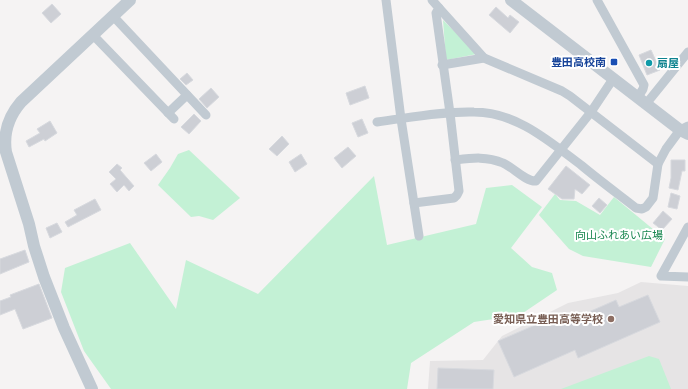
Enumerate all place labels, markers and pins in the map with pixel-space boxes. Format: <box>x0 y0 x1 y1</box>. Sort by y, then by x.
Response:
place label: 豊田高校南 <box>551 56 606 68</box>
marker: 豊田高校南 <box>609 57 619 67</box>
place label: 扇屋 <box>657 57 679 69</box>
marker: 扇屋 <box>644 58 654 68</box>
place label: 愛知県立豊田高等学校 <box>493 313 603 325</box>
marker: 愛知県立豊田高等学校 <box>606 314 616 324</box>

